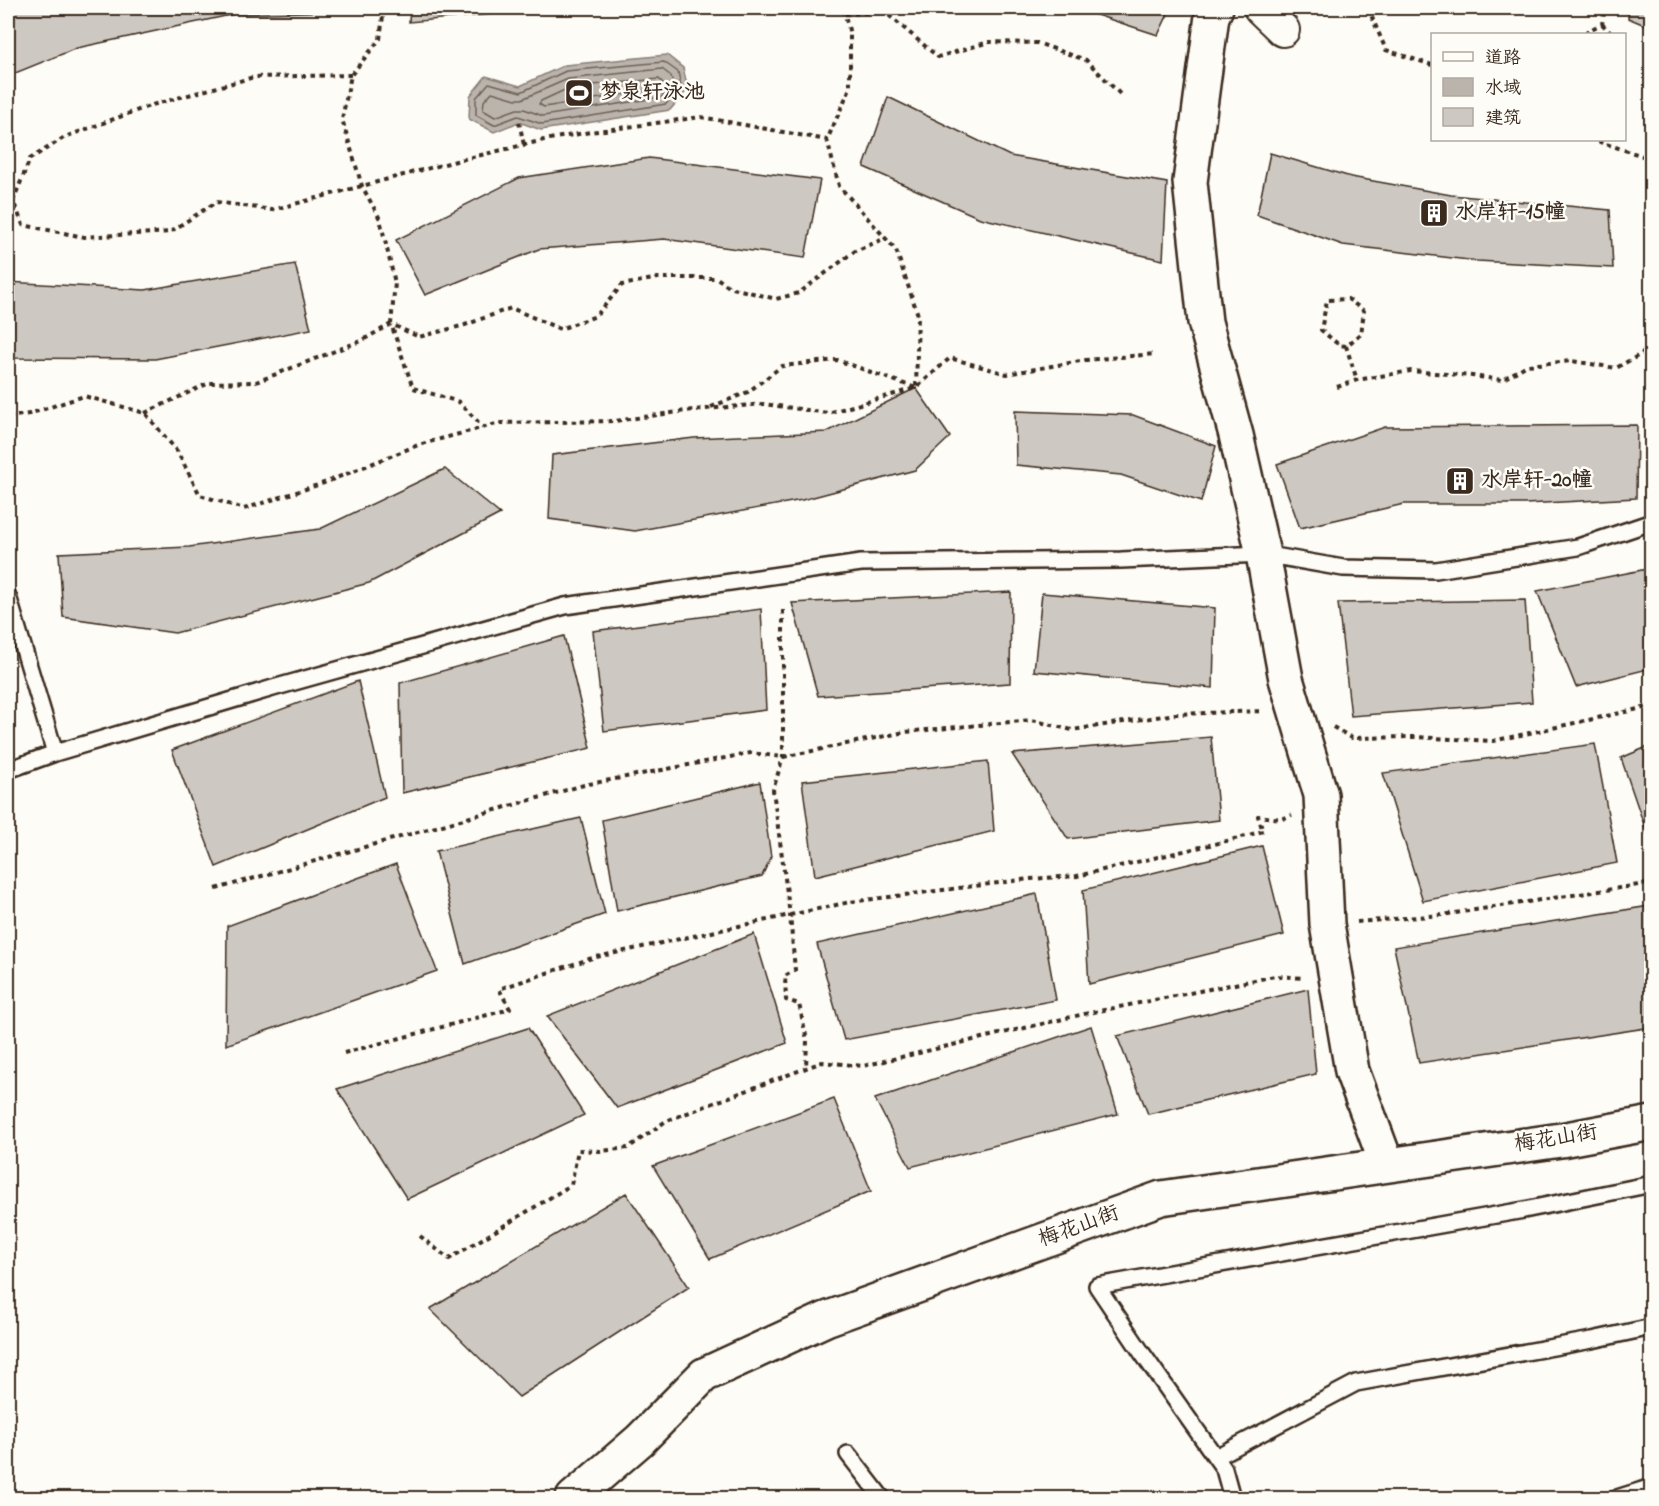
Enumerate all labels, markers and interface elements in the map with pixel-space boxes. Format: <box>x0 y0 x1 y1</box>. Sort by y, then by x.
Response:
legend <box>1431 33 1626 141</box>
text: 道路 <box>1485 46 1521 72</box>
text: 水域 <box>1485 76 1521 102</box>
sports icon: 梦泉轩泳池 <box>563 77 595 109</box>
place label: 梦泉轩泳池 <box>600 78 705 108</box>
text: 建筑 <box>1485 106 1521 132</box>
building icon: 水岸轩-15幢 <box>1418 197 1450 229</box>
place label: 水岸轩-15幢 <box>1455 198 1566 228</box>
building icon: 水岸轩-20幢 <box>1444 465 1476 497</box>
place label: 水岸轩-20幢 <box>1481 466 1592 496</box>
street label: 梅花山街 <box>1512 1118 1600 1160</box>
street label: 梅花山街 <box>1034 1199 1124 1255</box>

